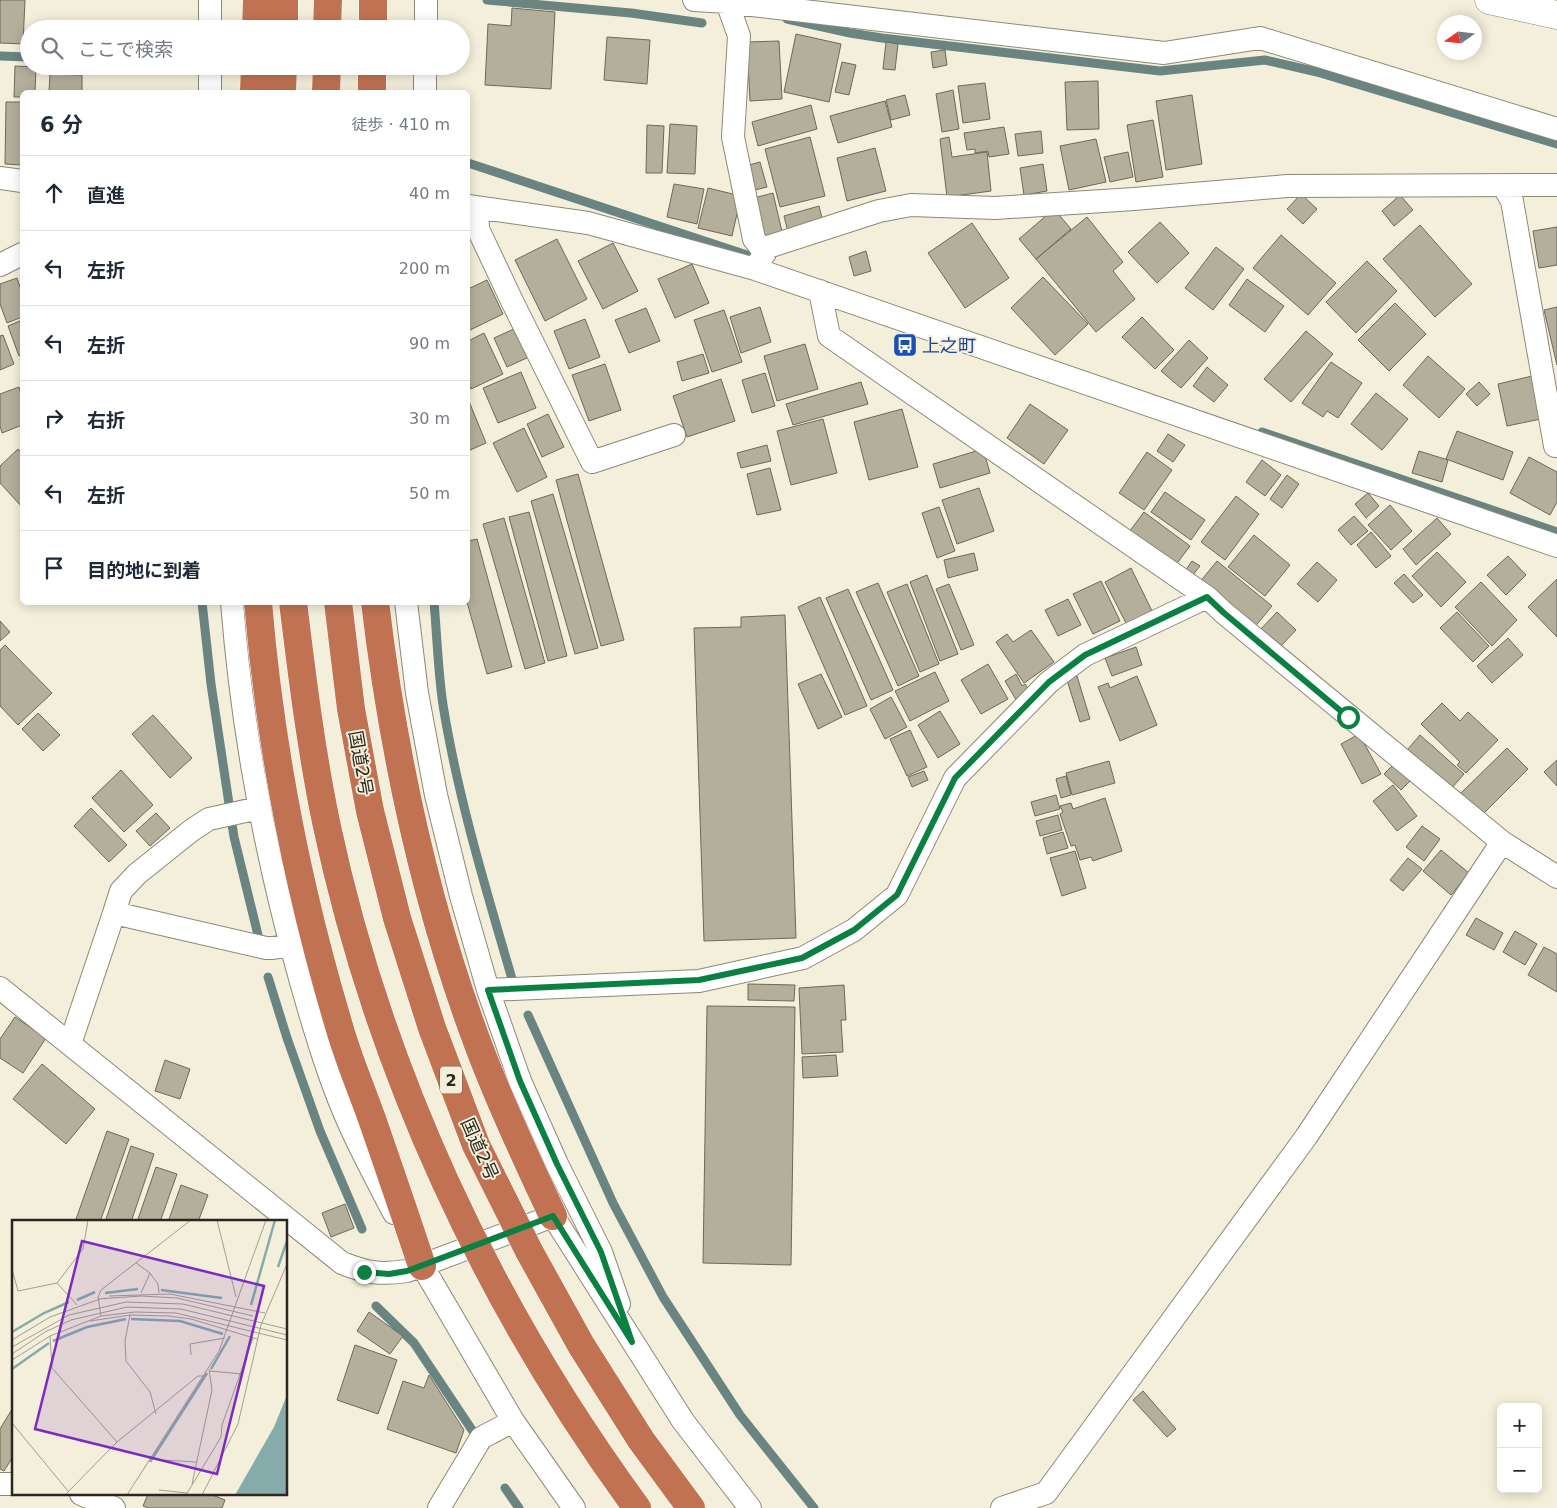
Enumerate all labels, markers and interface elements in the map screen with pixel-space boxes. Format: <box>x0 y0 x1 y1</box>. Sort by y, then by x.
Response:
north arrow <box>1437 15 1482 60</box>
search box <box>20 20 470 75</box>
icon: search <box>38 34 66 62</box>
text: ここで検索 <box>78 38 173 60</box>
text: 6 分 <box>40 113 83 137</box>
text: 徒歩 · 410 m <box>352 115 450 134</box>
icon: ahead <box>40 179 68 207</box>
text: 直進 <box>87 184 125 206</box>
text: 40 m <box>409 184 450 203</box>
icon: left <box>40 254 68 282</box>
text: 左折 <box>87 259 125 281</box>
text: 200 m <box>399 259 450 278</box>
icon: left <box>40 329 68 357</box>
bus stop icon: 上之町 <box>892 332 918 358</box>
text: 左折 <box>87 334 125 356</box>
text: 90 m <box>409 334 450 353</box>
place label: 上之町 <box>922 335 976 356</box>
icon: right <box>40 404 68 432</box>
text: 右折 <box>87 409 125 431</box>
text: 30 m <box>409 409 450 428</box>
icon: left <box>40 479 68 507</box>
text: 左折 <box>87 484 125 506</box>
text: 50 m <box>409 484 450 503</box>
icon: arrive <box>40 554 68 582</box>
text: 目的地に到着 <box>87 559 201 581</box>
route start <box>1337 706 1360 729</box>
street label: 国道2号 <box>345 729 377 797</box>
road number: 2 <box>440 1066 462 1094</box>
street label: 国道2号 <box>457 1115 503 1183</box>
inset map <box>12 1220 288 1496</box>
route end <box>353 1261 376 1284</box>
map controls <box>1497 1403 1542 1493</box>
button: + <box>1497 1403 1542 1448</box>
button: − <box>1497 1448 1542 1493</box>

